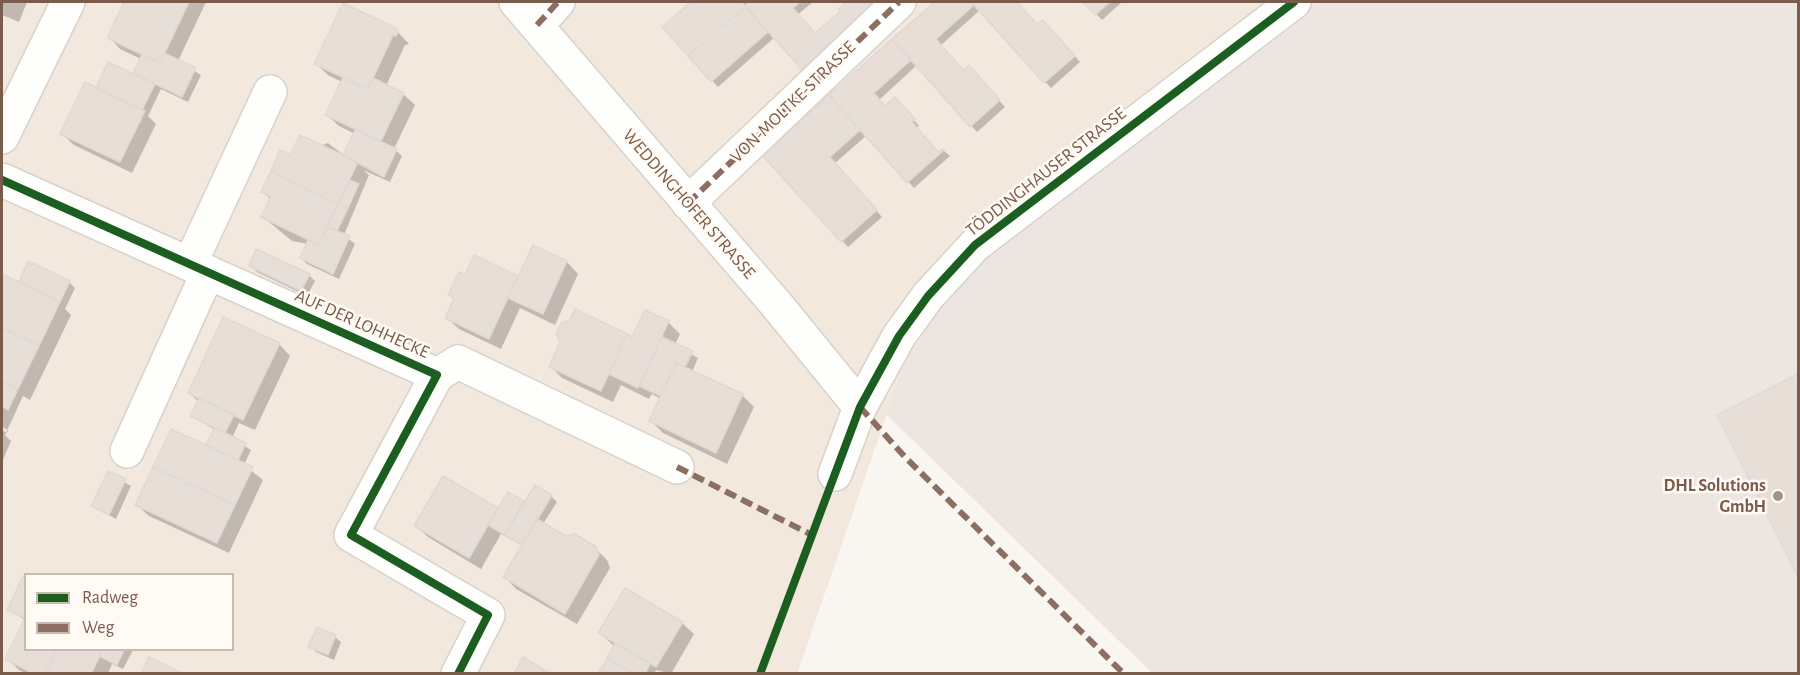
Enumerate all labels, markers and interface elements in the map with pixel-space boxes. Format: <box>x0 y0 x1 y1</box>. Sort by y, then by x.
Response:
street label: VON-MOLTKE-STRASSE <box>726 37 860 167</box>
street label: TÖDDINGHAUSER STRASSE <box>962 103 1130 241</box>
street label: WEDDINGHOFER STRASSE <box>618 125 760 283</box>
street label: AUF DER LOHHECKE <box>292 285 432 363</box>
place label: DHL Solutions GmbH <box>1664 475 1766 518</box>
marker: DHL Solutions GmbH <box>1771 489 1785 503</box>
legend <box>24 573 234 651</box>
text: Radweg <box>82 589 138 607</box>
text: Weg <box>82 619 114 637</box>

